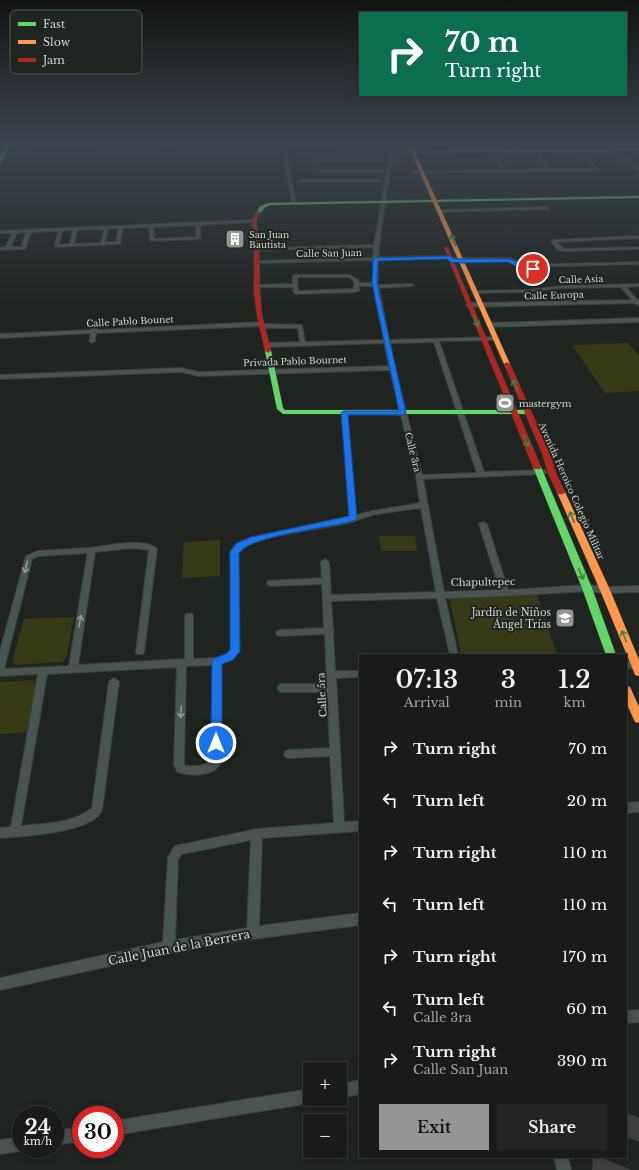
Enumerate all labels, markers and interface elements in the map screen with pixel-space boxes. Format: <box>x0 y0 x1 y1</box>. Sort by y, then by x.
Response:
legend <box>10 10 142 74</box>
text: Fast <box>43 17 66 31</box>
text: 70 m <box>445 25 519 60</box>
icon: right <box>379 28 431 80</box>
text: Slow <box>43 35 71 49</box>
text: Jam <box>41 53 65 67</box>
text: Turn right <box>445 60 541 82</box>
building icon: San Juan Bautista <box>224 228 246 250</box>
place label: San Juan Bautista <box>249 229 289 250</box>
one-way arrow <box>448 234 456 246</box>
street label: Calle San Juan <box>296 247 362 259</box>
pin <box>516 252 550 286</box>
icon: arrive <box>522 258 544 280</box>
street label: Calle Asia <box>559 273 603 285</box>
street label: Calle Europa <box>524 288 584 302</box>
street label: Calle Pablo Bounet <box>86 313 175 329</box>
one-way arrow <box>473 315 480 327</box>
street label: Privada Pablo Bournet <box>243 354 348 368</box>
one-way arrow <box>511 379 518 391</box>
sports icon: mastergym <box>494 392 516 414</box>
place label: mastergym <box>519 398 572 409</box>
street label: Avenida Heroico Colegio Militar <box>536 420 608 562</box>
street label: Calle 3ra <box>403 431 423 473</box>
one-way arrow <box>522 435 530 447</box>
one-way arrow <box>568 511 575 523</box>
one-way arrow <box>22 561 29 574</box>
one-way arrow <box>577 568 585 580</box>
street label: Chapultepec <box>451 575 516 589</box>
place label: Jardín de Niños Ángel Trías <box>470 606 551 631</box>
school or university icon: Jardín de Niños Ángel Trías <box>554 607 576 629</box>
one-way arrow <box>77 615 85 628</box>
one-way arrow <box>620 631 627 643</box>
text: 07:13 <box>395 665 458 694</box>
text: 3 <box>501 665 516 694</box>
text: 1.2 <box>558 665 591 694</box>
street label: Calle 5ra <box>314 672 330 718</box>
text: Arrival <box>404 694 450 711</box>
text: min <box>495 694 522 711</box>
text: km <box>563 694 585 711</box>
one-way arrow <box>177 705 185 718</box>
position arrow <box>195 722 237 764</box>
icon: right <box>379 737 401 759</box>
text: Turn right <box>413 739 496 758</box>
text: 70 m <box>568 739 607 758</box>
icon: left <box>379 789 401 811</box>
text: Turn left <box>413 791 484 810</box>
text: 20 m <box>567 791 607 810</box>
icon: right <box>379 841 401 863</box>
text: Turn right <box>413 843 496 862</box>
text: 110 m <box>563 843 607 862</box>
icon: left <box>379 893 401 915</box>
text: Turn left <box>413 895 484 914</box>
text: 110 m <box>563 895 607 914</box>
street label: Calle Juan de la Berrera <box>107 926 252 968</box>
icon: right <box>379 945 401 967</box>
text: Turn right <box>413 947 496 966</box>
text: 170 m <box>562 947 607 966</box>
text: Turn left <box>413 990 484 1009</box>
icon: left <box>379 997 401 1019</box>
text: 60 m <box>566 999 607 1018</box>
text: Calle 3ra <box>413 1009 472 1026</box>
text: Turn right <box>413 1042 496 1061</box>
icon: right <box>379 1049 401 1071</box>
text: 390 m <box>557 1051 607 1070</box>
text: Calle San Juan <box>413 1061 508 1078</box>
map controls <box>303 1062 347 1158</box>
button: + <box>303 1062 347 1106</box>
button: Exit <box>379 1104 489 1150</box>
button: Share <box>497 1104 607 1150</box>
speed limit sign: 30 <box>72 1106 124 1158</box>
button: − <box>303 1114 347 1158</box>
text: 24 <box>25 1115 51 1139</box>
text: km/h <box>24 1135 52 1148</box>

